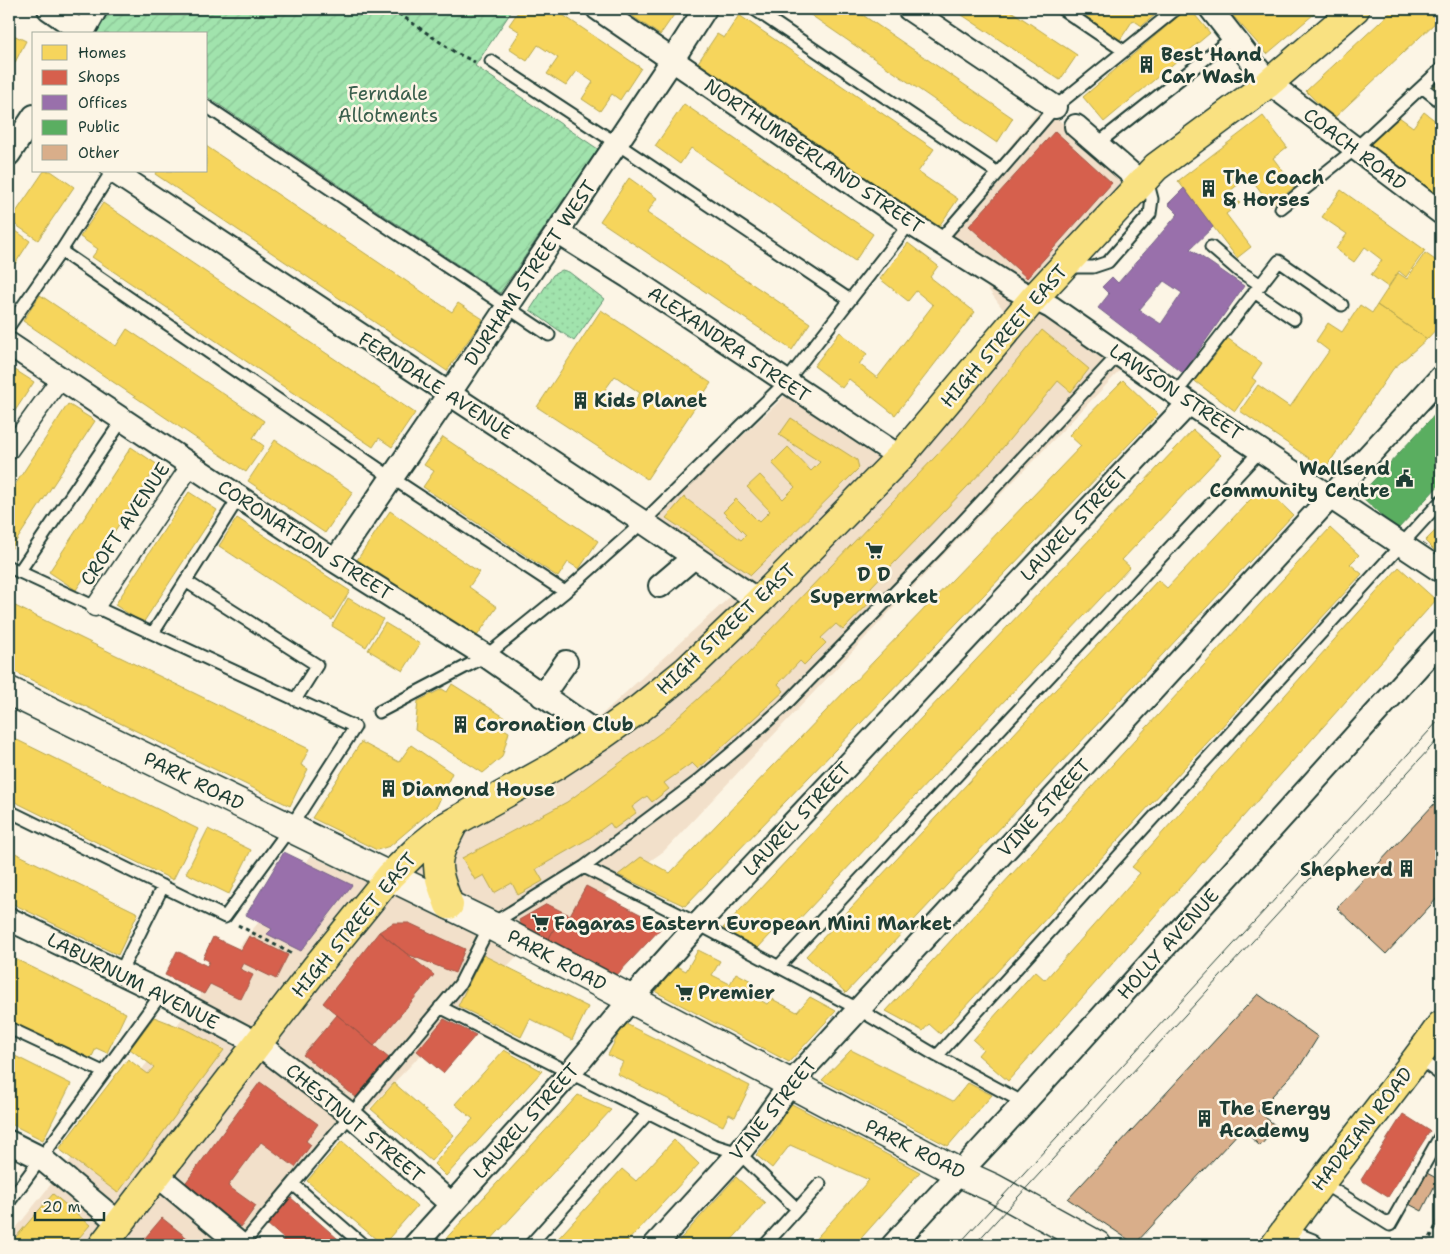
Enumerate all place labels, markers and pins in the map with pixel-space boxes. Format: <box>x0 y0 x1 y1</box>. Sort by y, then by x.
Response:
place label: Best Hand Car Wash <box>1161 42 1262 89</box>
building icon: Best Hand Car Wash <box>1137 55 1157 75</box>
place label: The Coach & Horses <box>1223 165 1324 212</box>
building icon: The Coach & Horses <box>1199 178 1219 198</box>
place label: Kids Planet <box>594 388 707 413</box>
building icon: Kids Planet <box>570 390 590 410</box>
place label: Wallsend Community Centre <box>1210 456 1390 503</box>
public building icon: Wallsend Community Centre <box>1394 469 1414 489</box>
supermarket icon: D D Supermarket <box>864 541 884 561</box>
place label: D D Supermarket <box>810 562 938 609</box>
place label: Coronation Club <box>475 712 634 737</box>
building icon: Coronation Club <box>451 714 471 734</box>
place label: Diamond House <box>402 777 555 802</box>
building icon: Diamond House <box>378 779 398 799</box>
place label: Shepherd <box>1300 857 1393 882</box>
building icon: Shepherd <box>1397 859 1417 879</box>
place label: Fagaras Eastern European Mini Market <box>554 911 952 936</box>
supermarket icon: Fagaras Eastern European Mini Market <box>530 913 550 933</box>
place label: Premier <box>698 980 775 1005</box>
supermarket icon: Premier <box>674 982 694 1002</box>
place label: The Energy Academy <box>1219 1096 1331 1143</box>
building icon: The Energy Academy <box>1195 1109 1215 1129</box>

